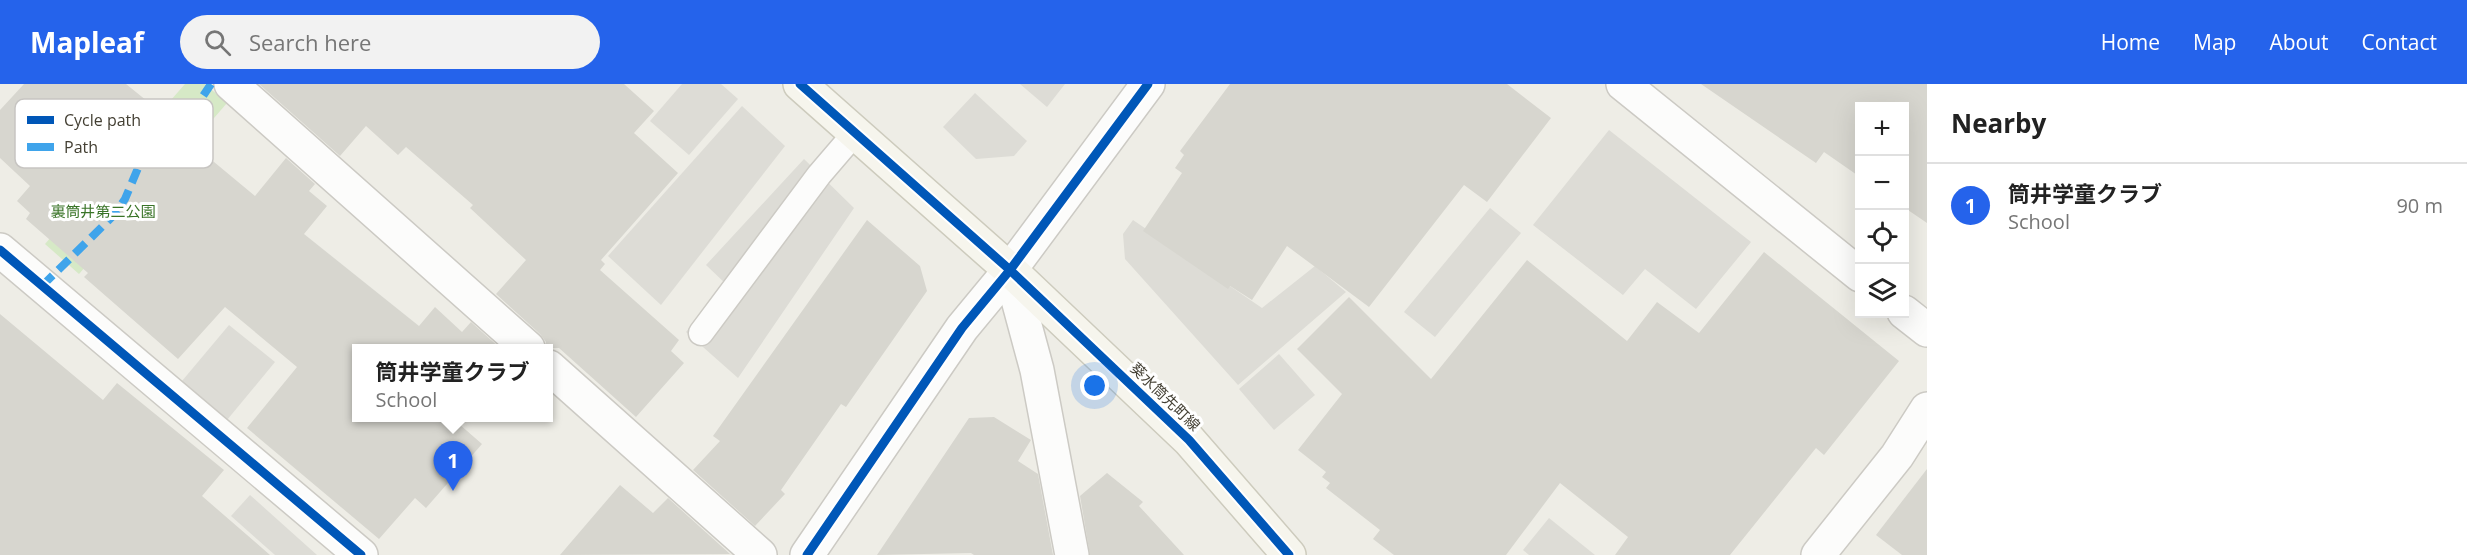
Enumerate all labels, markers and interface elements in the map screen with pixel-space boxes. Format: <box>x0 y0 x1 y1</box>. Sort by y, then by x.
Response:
search box <box>180 15 600 69</box>
text: Mapleaf <box>30 23 144 61</box>
icon: search <box>201 26 234 59</box>
text: Search here <box>249 27 371 57</box>
text: Home <box>2101 28 2160 56</box>
text: Map <box>2193 28 2236 56</box>
text: About <box>2269 28 2329 56</box>
text: Contact <box>2362 28 2437 56</box>
legend <box>15 99 213 168</box>
map controls <box>1855 102 1909 318</box>
button: + <box>1855 102 1909 156</box>
text: Nearby <box>1951 105 2046 141</box>
text: Cycle path <box>64 109 141 131</box>
text: Path <box>64 136 98 158</box>
button: − <box>1855 156 1909 210</box>
text: 筒井学童クラブ <box>2008 178 2162 208</box>
text: 1 <box>1965 192 1976 219</box>
text: 90 m <box>2396 192 2443 219</box>
park label: 裏筒井第二公園 <box>50 201 156 221</box>
text: School <box>2008 208 2070 235</box>
button: locate <box>1855 210 1909 264</box>
button: layers <box>1855 264 1909 318</box>
popup <box>352 344 553 422</box>
text: 筒井学童クラブ <box>375 356 530 386</box>
street label: 葵水筒先町線 <box>1126 358 1205 435</box>
your location <box>1080 371 1109 400</box>
text: School <box>375 386 437 413</box>
pin: 1 <box>434 442 472 491</box>

